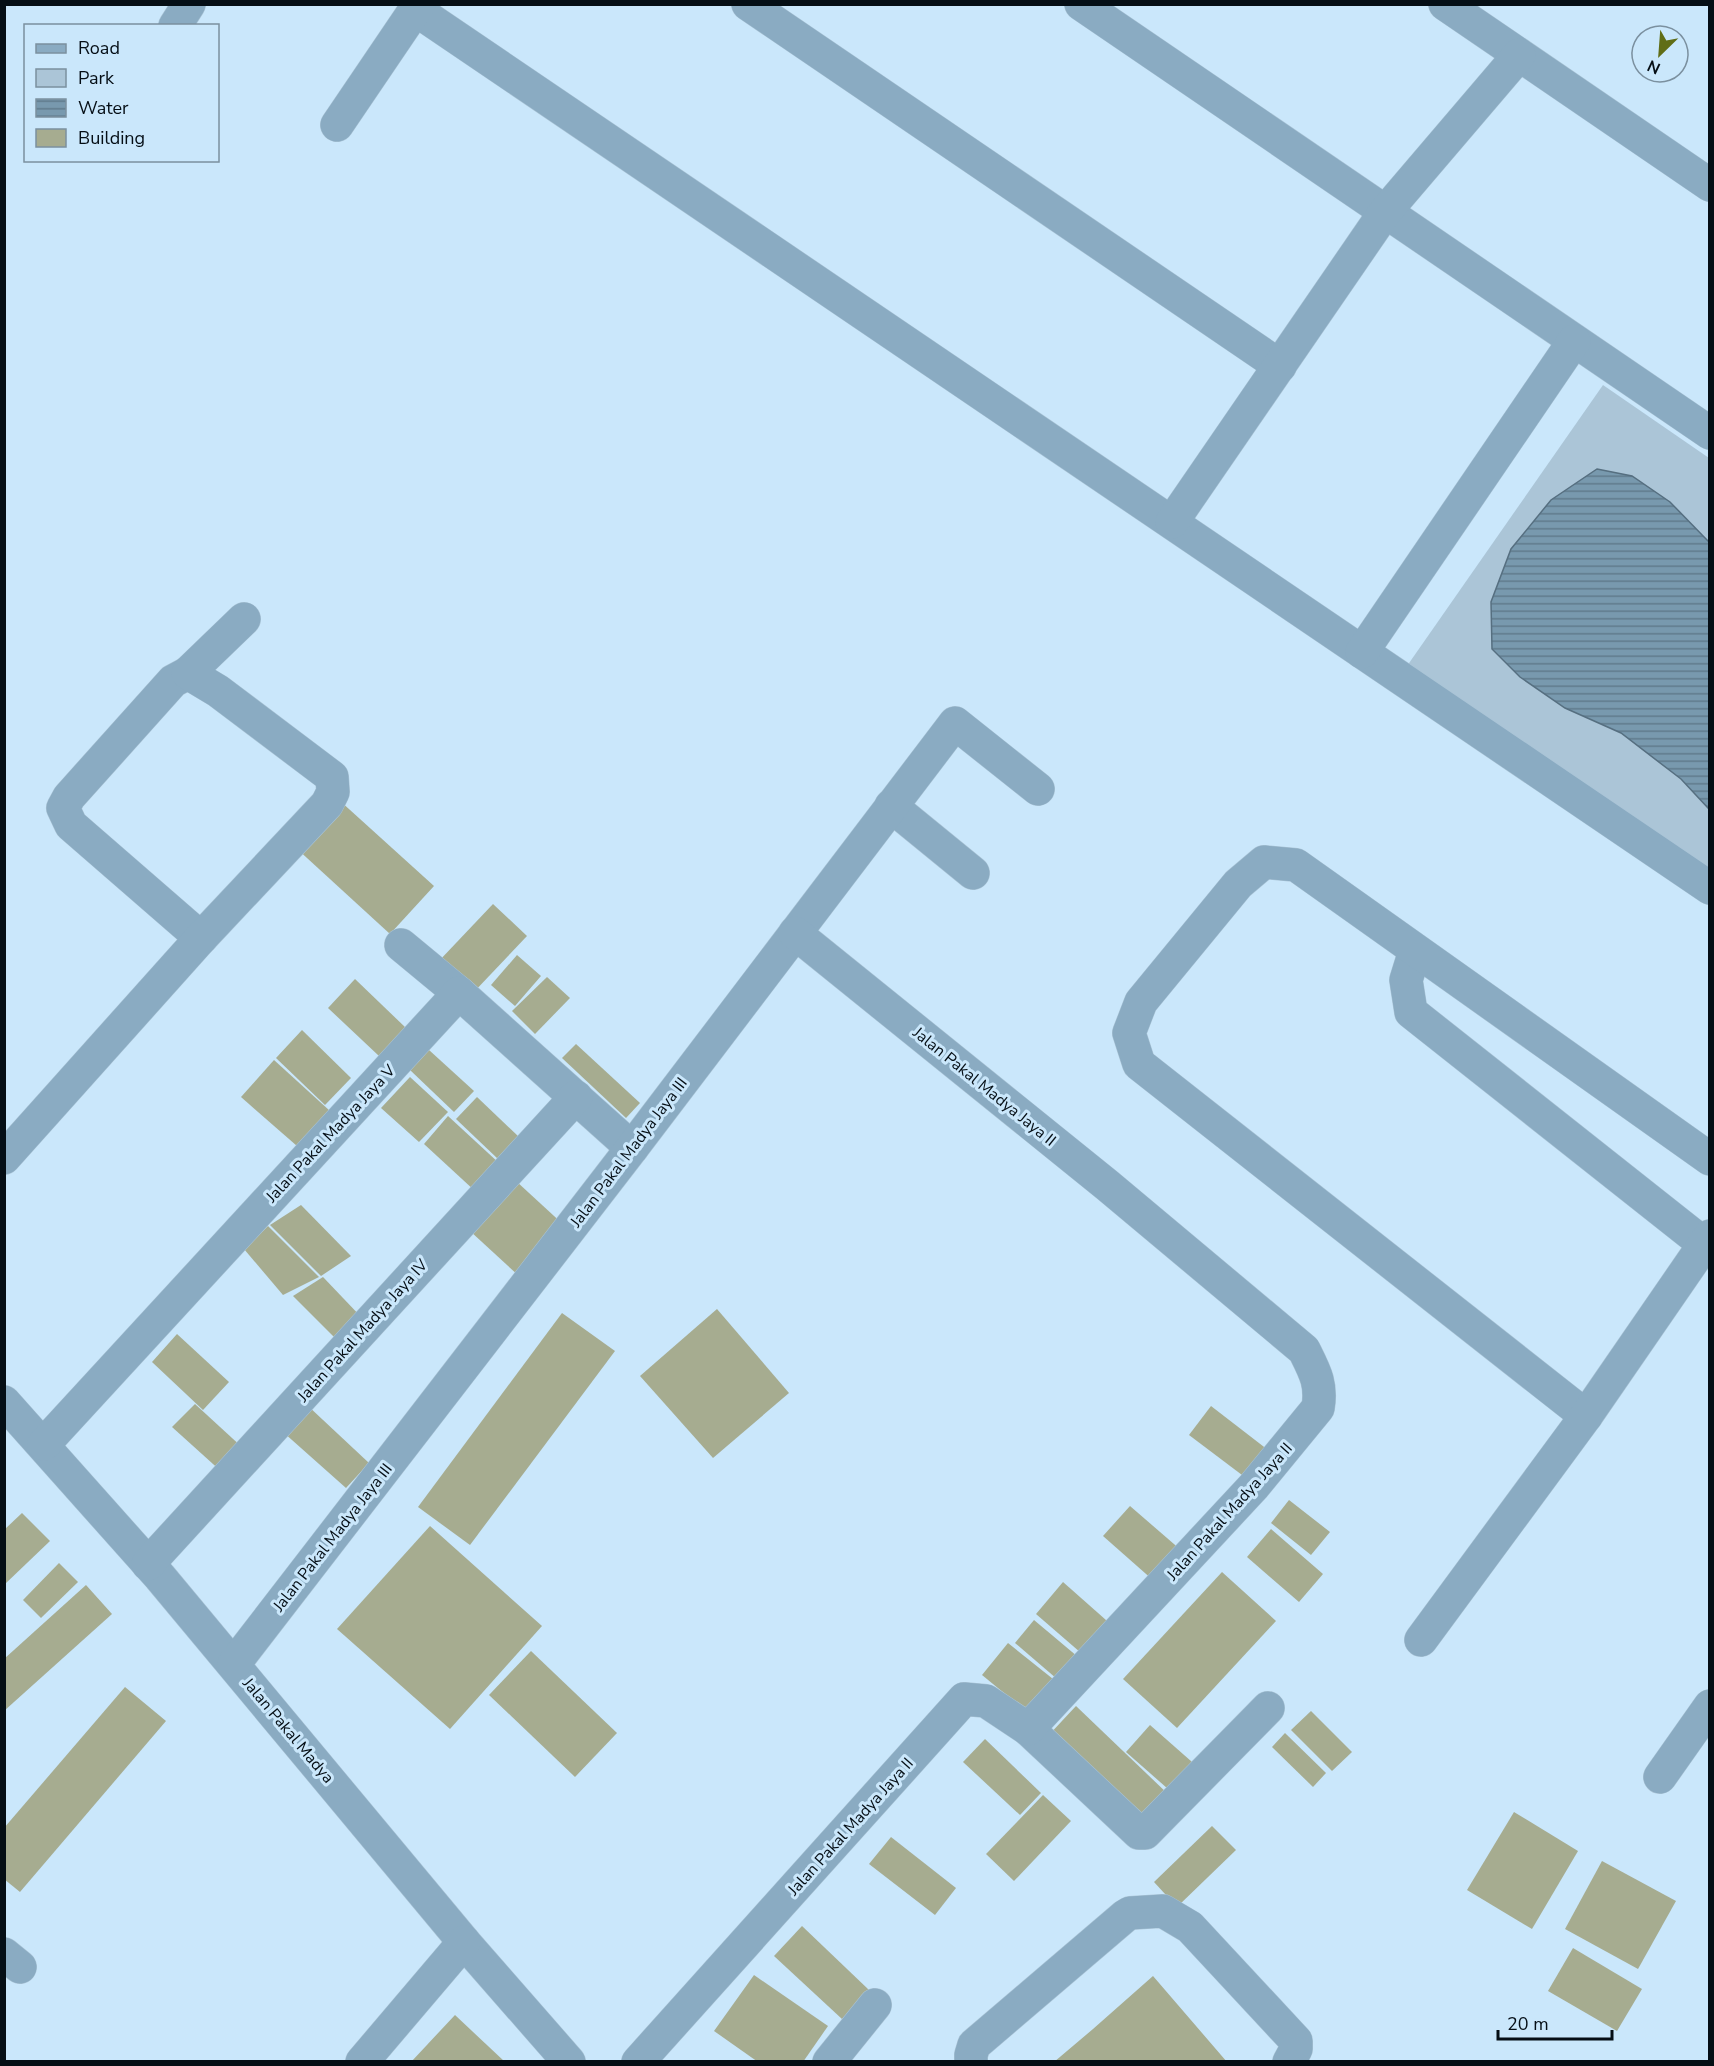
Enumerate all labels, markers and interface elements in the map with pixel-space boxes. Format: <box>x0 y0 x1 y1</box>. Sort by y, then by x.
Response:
legend <box>24 24 219 162</box>
north arrow <box>1630 24 1690 84</box>
text: Road <box>78 36 120 60</box>
text: N <box>1644 54 1664 79</box>
text: Park <box>78 66 115 90</box>
text: Water <box>78 96 129 120</box>
text: Building <box>78 126 145 150</box>
street label: Jalan Pakal Madya Jaya II <box>907 1022 1061 1151</box>
street label: Jalan Pakal Madya Jaya V <box>260 1059 401 1208</box>
street label: Jalan Pakal Madya Jaya III <box>565 1073 692 1233</box>
street label: Jalan Pakal Madya Jaya IV <box>292 1254 433 1408</box>
street label: Jalan Pakal Madya Jaya II <box>1161 1438 1298 1586</box>
street label: Jalan Pakal Madya Jaya III <box>267 1459 398 1617</box>
street label: Jalan Pakal Madya <box>237 1672 339 1788</box>
street label: Jalan Pakal Madya Jaya II <box>782 1753 919 1901</box>
scale bar <box>1498 2003 1612 2041</box>
text: 20 m <box>1507 2012 1549 2036</box>

